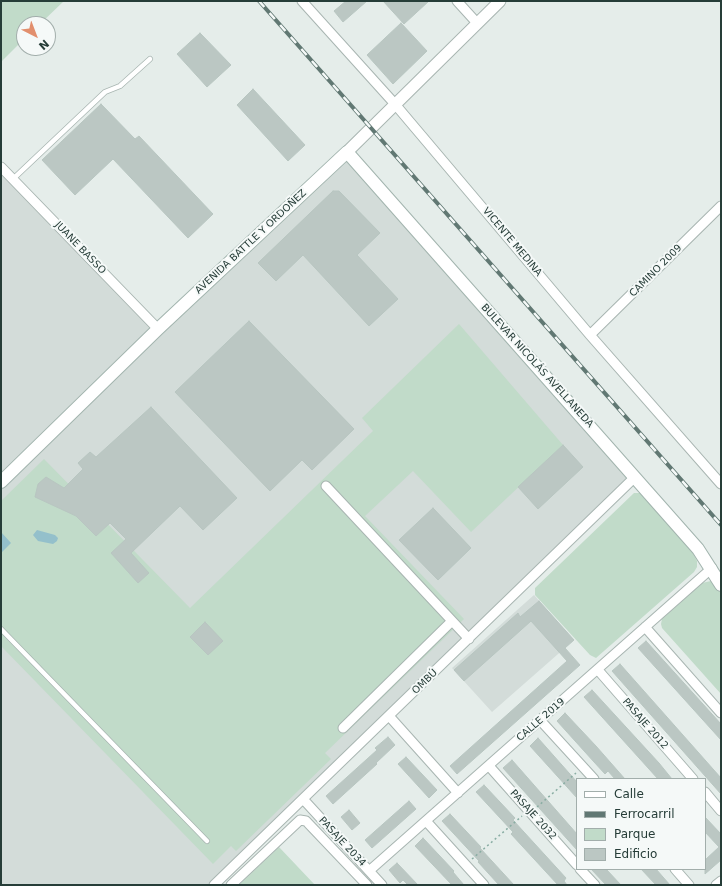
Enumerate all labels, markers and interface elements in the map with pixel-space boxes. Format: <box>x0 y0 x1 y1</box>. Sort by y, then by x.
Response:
north arrow <box>16 16 56 56</box>
text: N <box>36 37 51 52</box>
street label: AVENIDA BATTLE Y ORDOÑEZ <box>193 187 309 297</box>
street label: VICENTE MEDINA <box>480 205 544 279</box>
street label: JUANE BASSO <box>52 219 108 277</box>
street label: CAMINO 2009 <box>627 242 685 300</box>
street label: BULEVAR NICOLÁS AVELLANEDA <box>478 302 596 430</box>
street label: OMBÚ <box>410 667 440 697</box>
street label: CALLE 2019 <box>514 696 568 744</box>
street label: PASAJE 2012 <box>620 696 670 752</box>
legend <box>576 778 706 870</box>
street label: PASAJE 2032 <box>507 787 559 843</box>
text: Calle <box>614 787 644 801</box>
text: Ferrocarril <box>614 807 675 821</box>
street label: PASAJE 2034 <box>316 815 368 869</box>
text: Parque <box>614 827 655 841</box>
text: Edificio <box>614 847 657 861</box>

